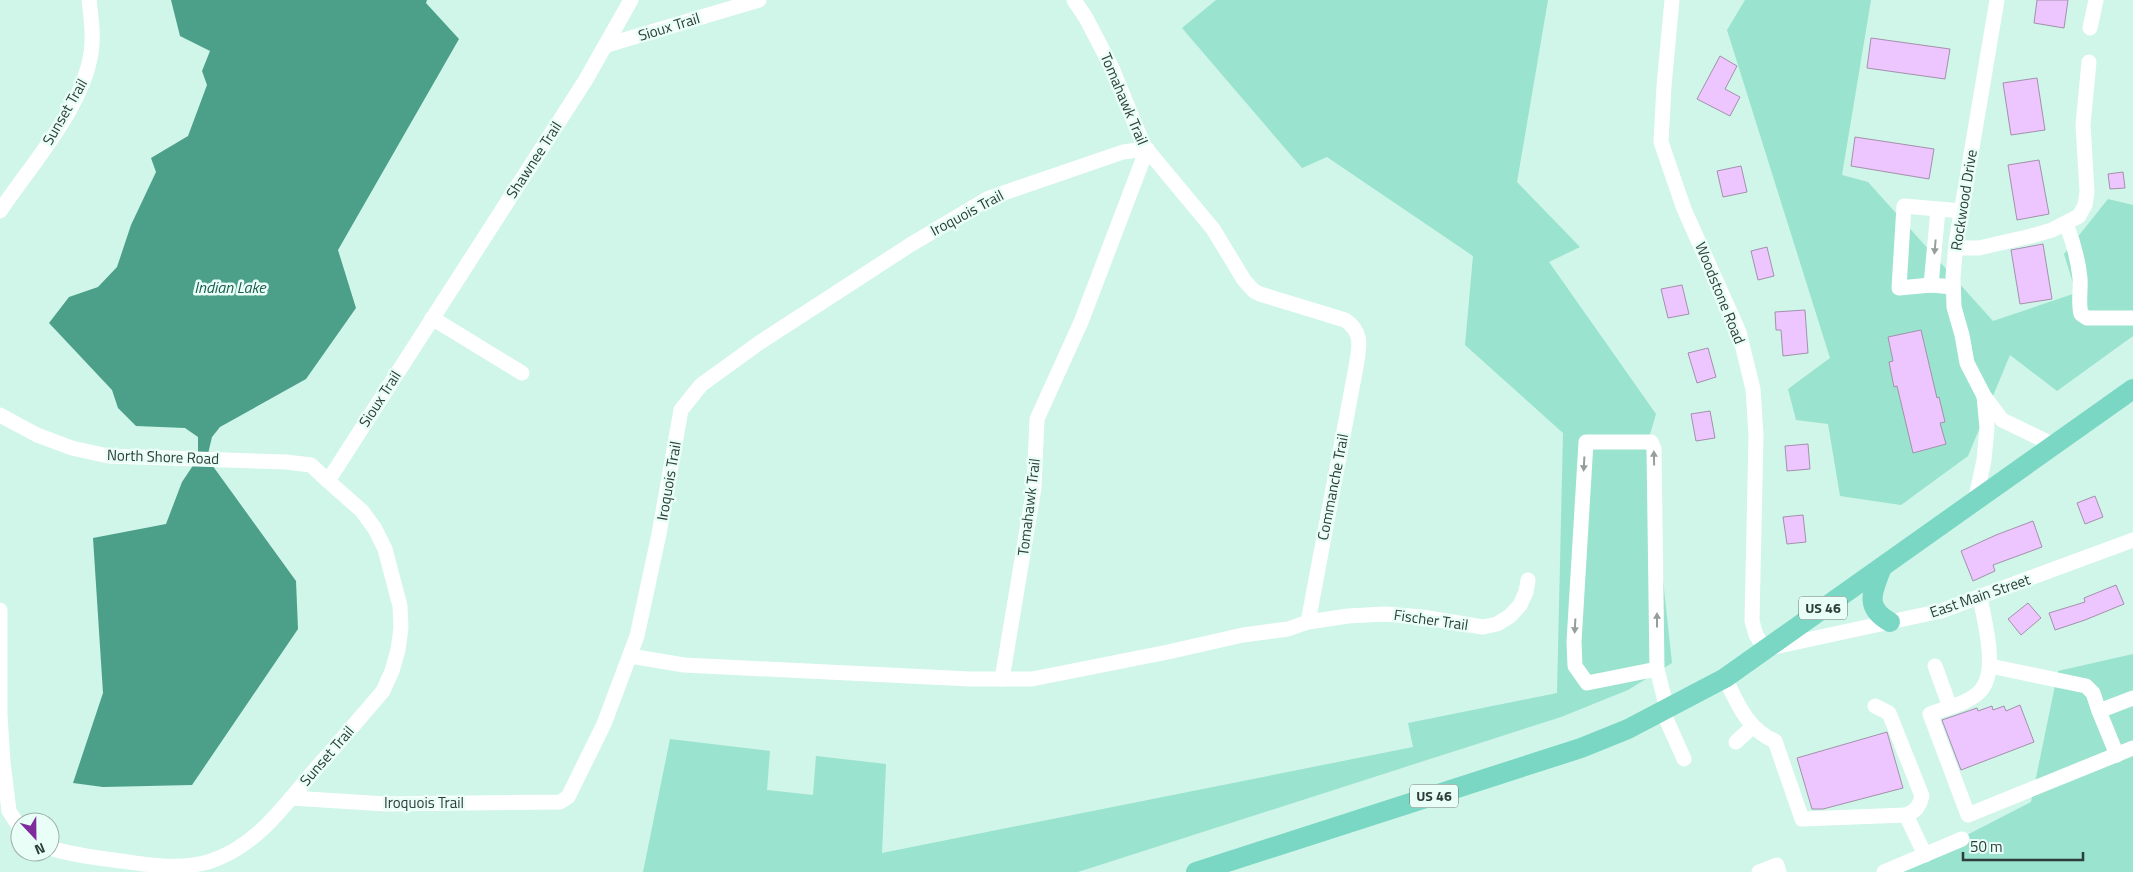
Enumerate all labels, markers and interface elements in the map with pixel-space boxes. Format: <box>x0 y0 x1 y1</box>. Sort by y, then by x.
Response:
street label: Sioux Trail <box>635 6 703 47</box>
street label: Tomahawk Trail <box>1095 49 1154 148</box>
street label: Sunset Trail <box>36 74 93 149</box>
street label: Shawnee Trail <box>500 117 567 203</box>
street label: Rockwood Drive <box>1944 148 1983 252</box>
street label: Iroquois Trail <box>926 184 1008 242</box>
street label: Woodstone Road <box>1690 238 1751 347</box>
one-way arrow <box>1930 240 1938 256</box>
water label: Indian Lake <box>194 275 267 299</box>
street label: Sioux Trail <box>353 366 407 432</box>
street label: Commanche Trail <box>1311 432 1354 542</box>
street label: Iroquois Trail <box>650 440 687 522</box>
street label: North Shore Road <box>107 443 220 470</box>
one-way arrow <box>1650 449 1658 465</box>
one-way arrow <box>1580 456 1588 472</box>
street label: Tomahawk Trail <box>1011 457 1046 557</box>
street label: East Main Street <box>1927 567 2034 623</box>
road number: US 46 <box>1799 596 1847 620</box>
street label: Fischer Trail <box>1392 603 1470 636</box>
one-way arrow <box>1653 612 1661 628</box>
one-way arrow <box>1570 618 1578 634</box>
street label: Sunset Trail <box>294 720 359 791</box>
road number: US 46 <box>1410 784 1458 808</box>
street label: Iroquois Trail <box>384 791 464 814</box>
north arrow <box>10 812 60 862</box>
scale bar <box>1963 830 2083 862</box>
text: 50 m <box>1970 835 2003 858</box>
text: N <box>32 838 48 861</box>

